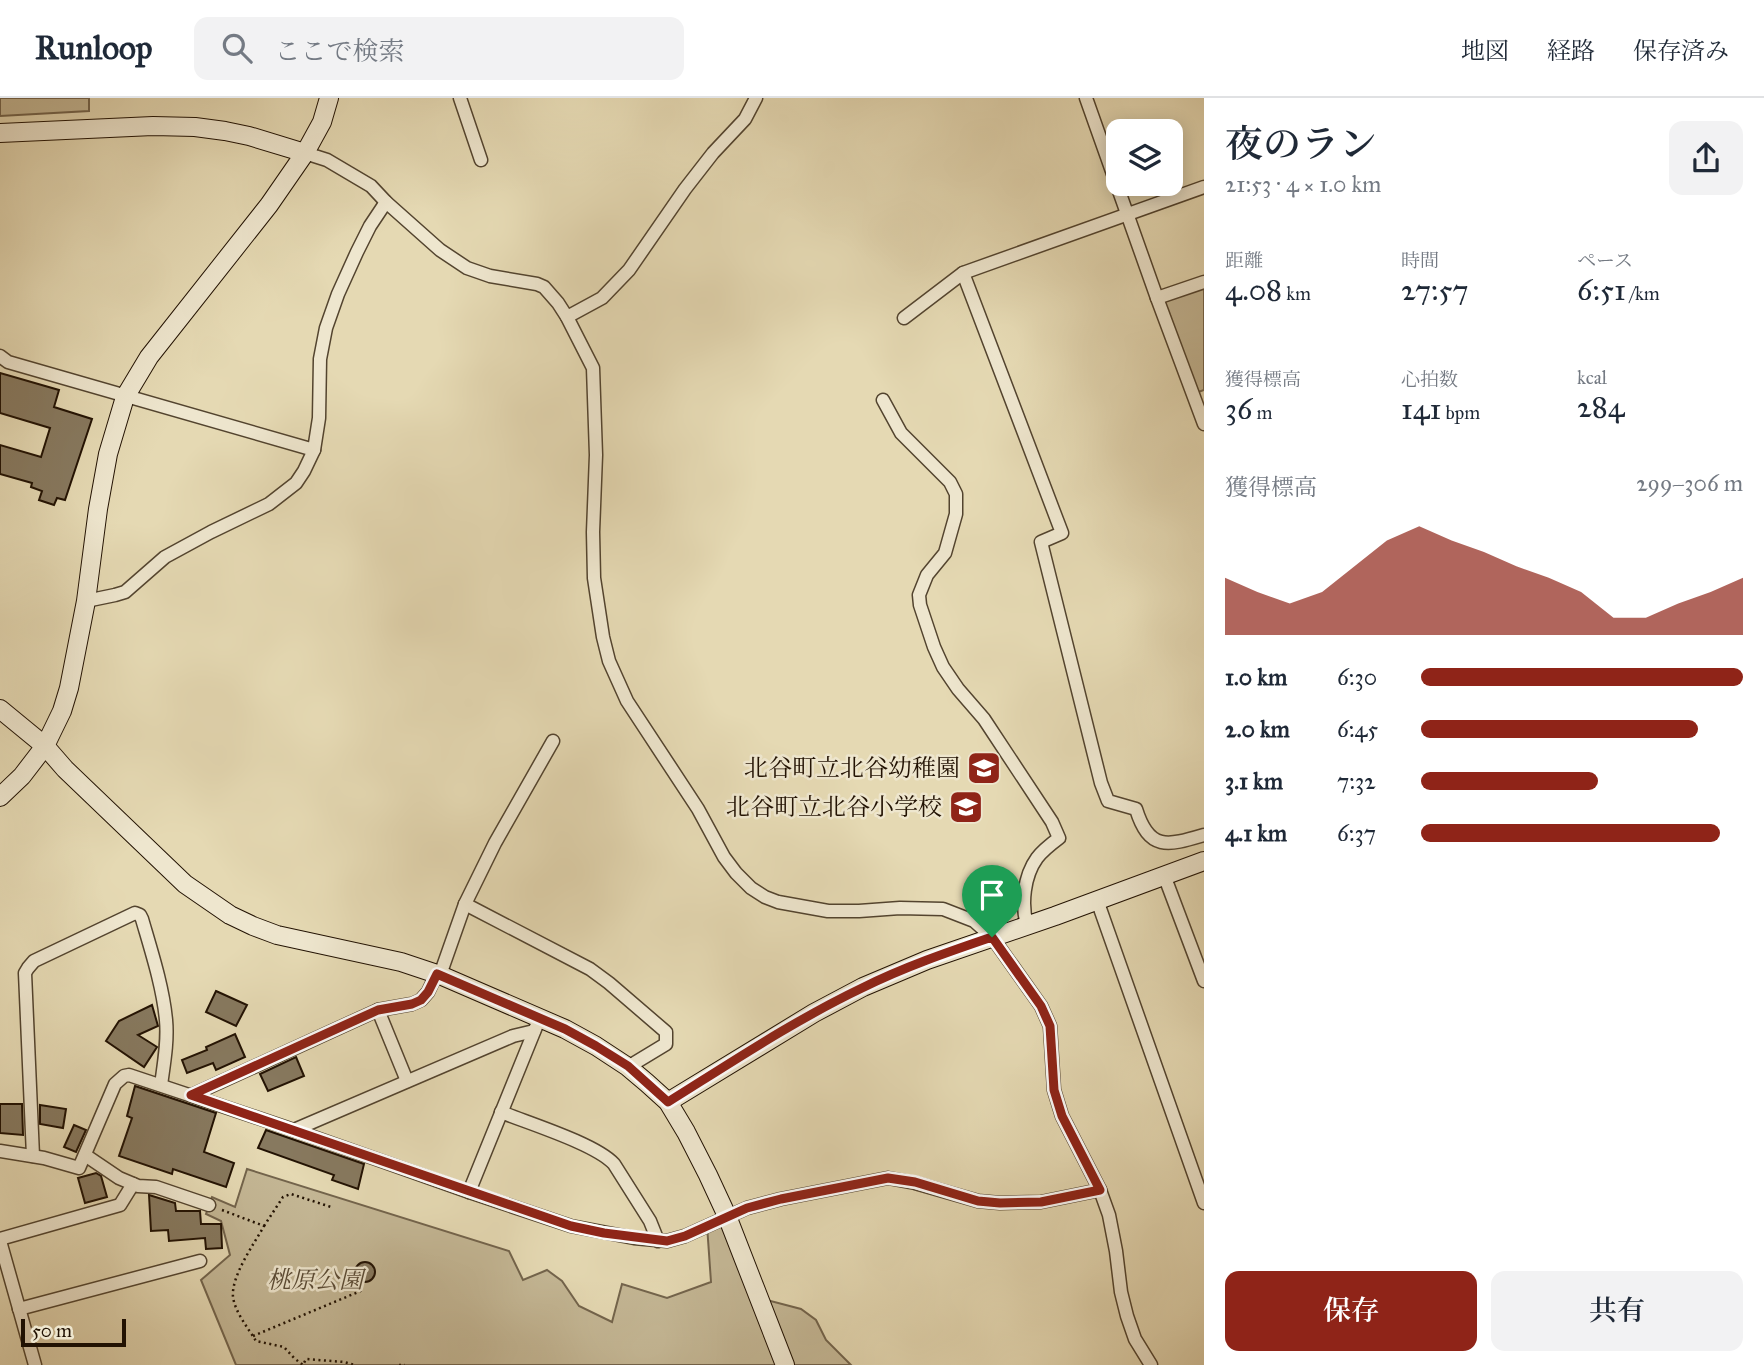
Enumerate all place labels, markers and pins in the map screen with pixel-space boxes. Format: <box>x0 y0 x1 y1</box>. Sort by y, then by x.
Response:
school or university icon: 北谷町立北谷幼稚園 <box>965 749 1003 787</box>
place label: 北谷町立北谷幼稚園 <box>744 753 960 783</box>
school or university icon: 北谷町立北谷小学校 <box>947 788 985 826</box>
place label: 北谷町立北谷小学校 <box>726 792 942 822</box>
pin <box>962 865 1022 937</box>

